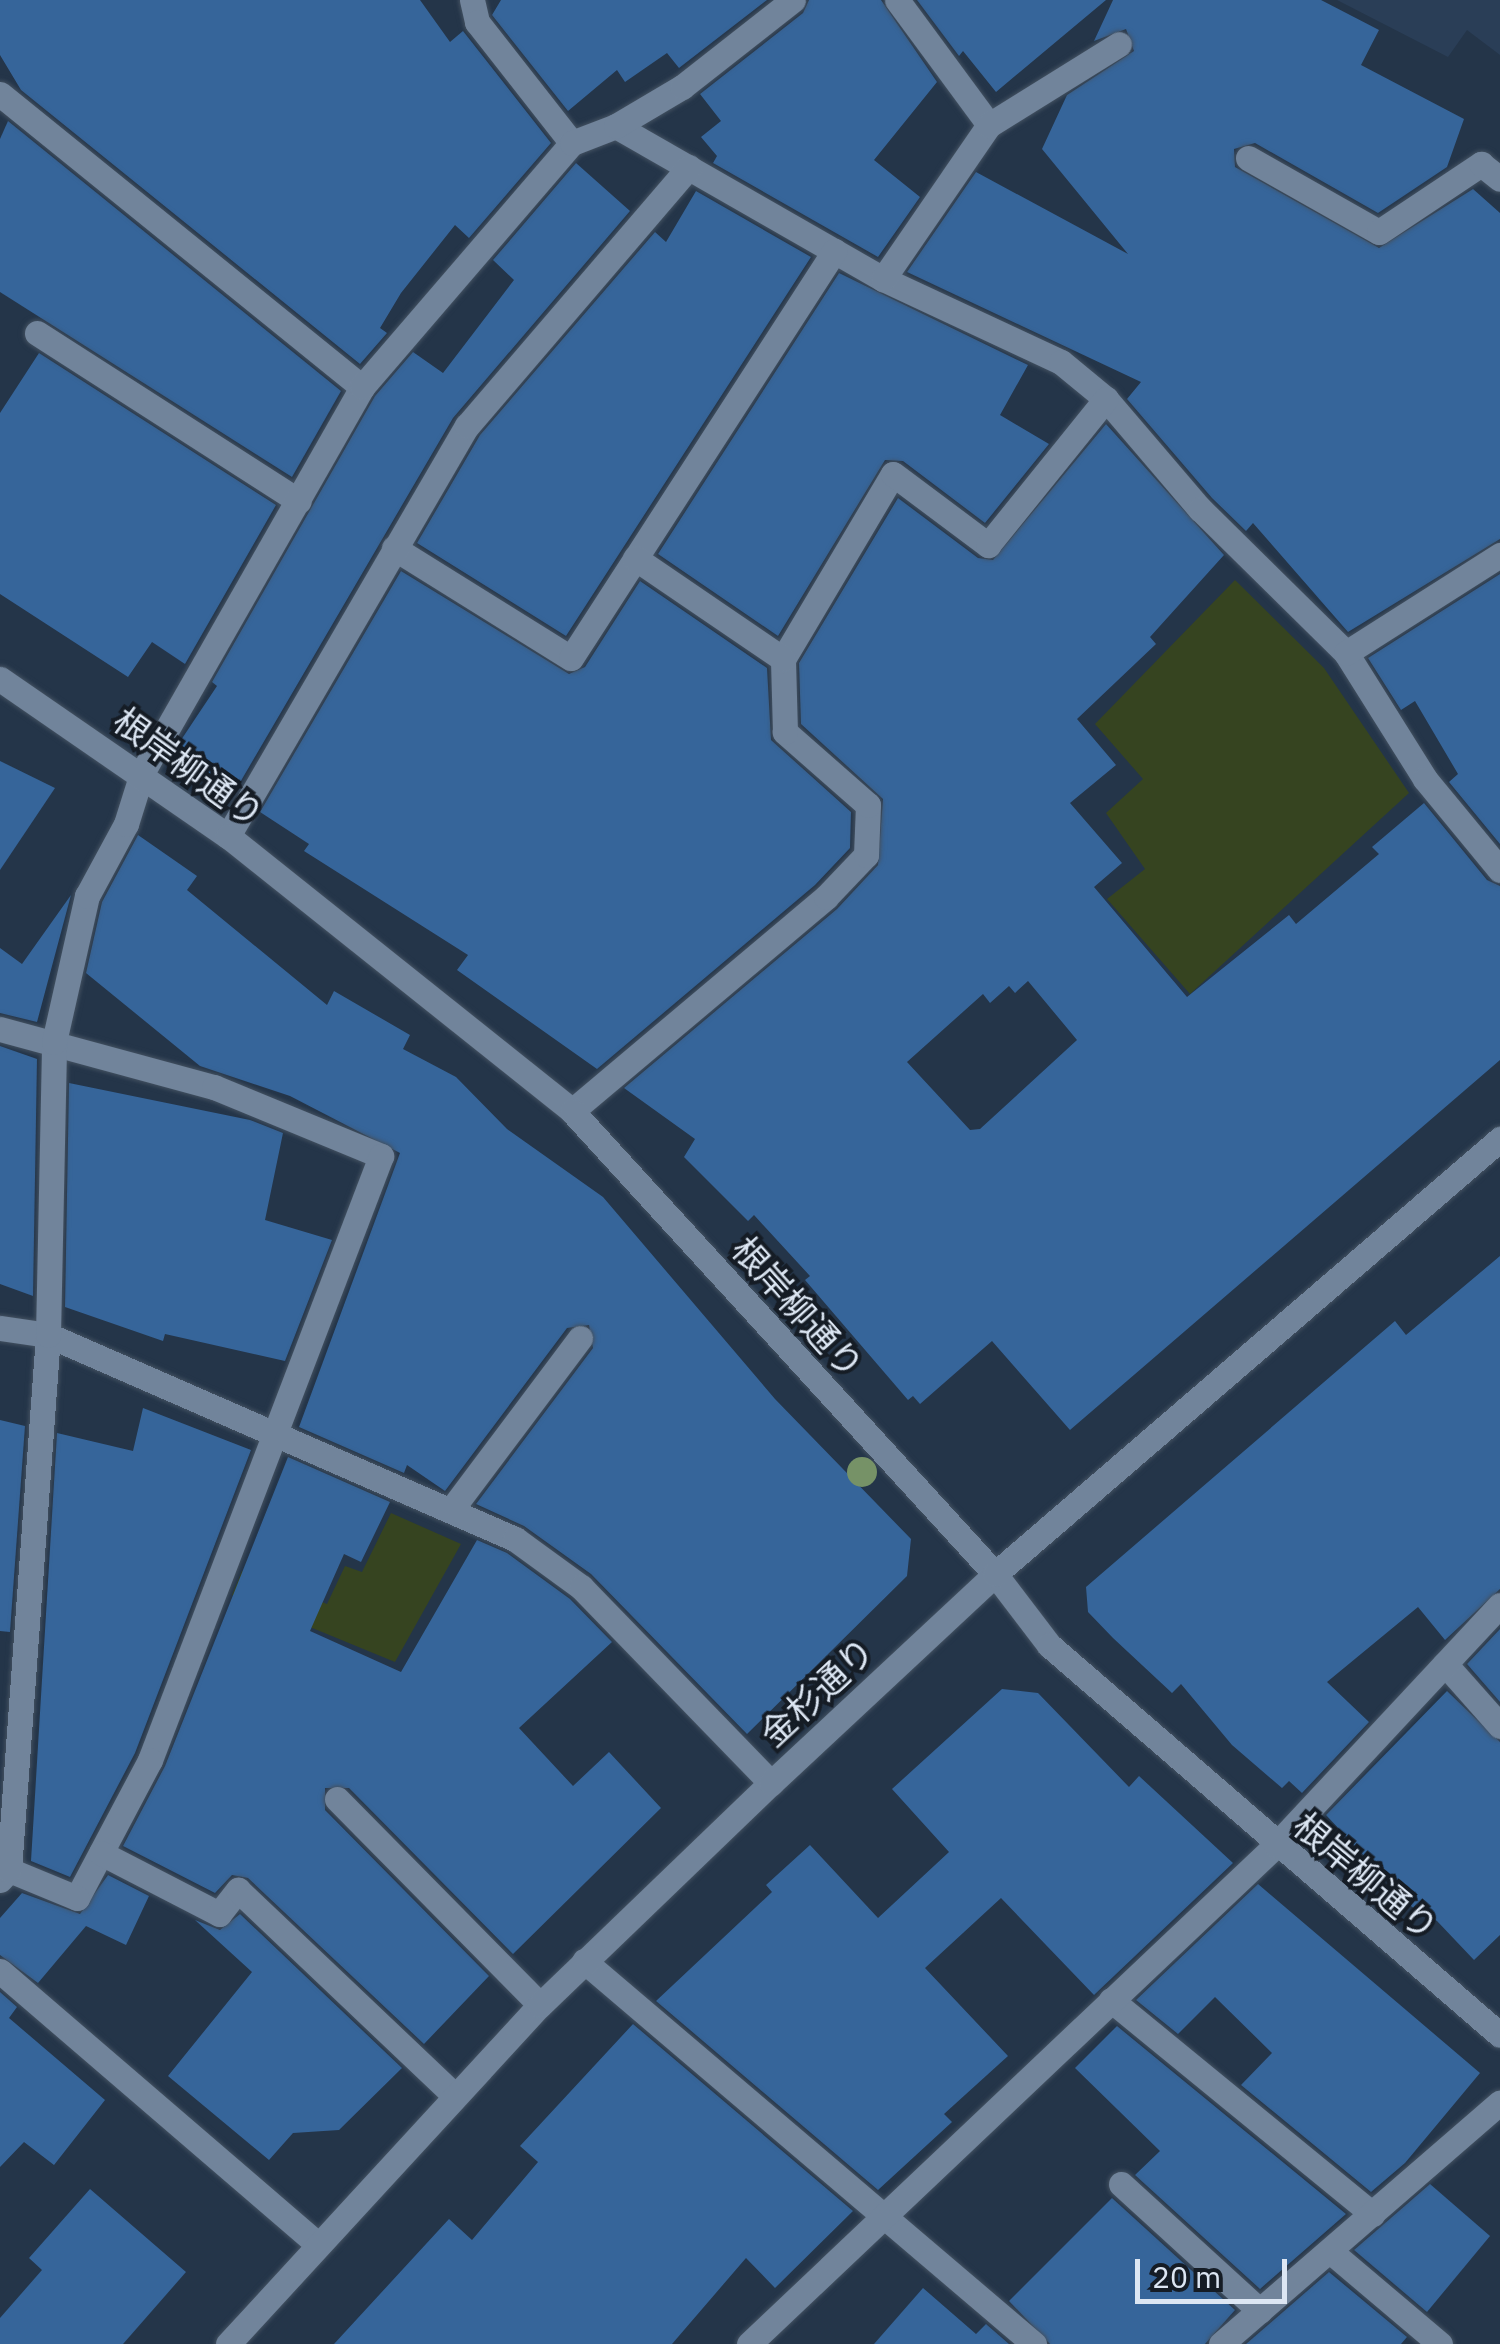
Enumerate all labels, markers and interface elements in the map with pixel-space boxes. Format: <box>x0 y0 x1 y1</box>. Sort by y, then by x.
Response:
street label: 根岸柳通り <box>106 699 272 835</box>
street label: 根岸柳通り <box>724 1228 872 1386</box>
street label: 金杉通り <box>751 1629 883 1755</box>
street label: 根岸柳通り <box>1285 1804 1447 1948</box>
scale bar <box>1140 2239 1292 2301</box>
text: 20 m <box>1152 2257 1221 2296</box>

